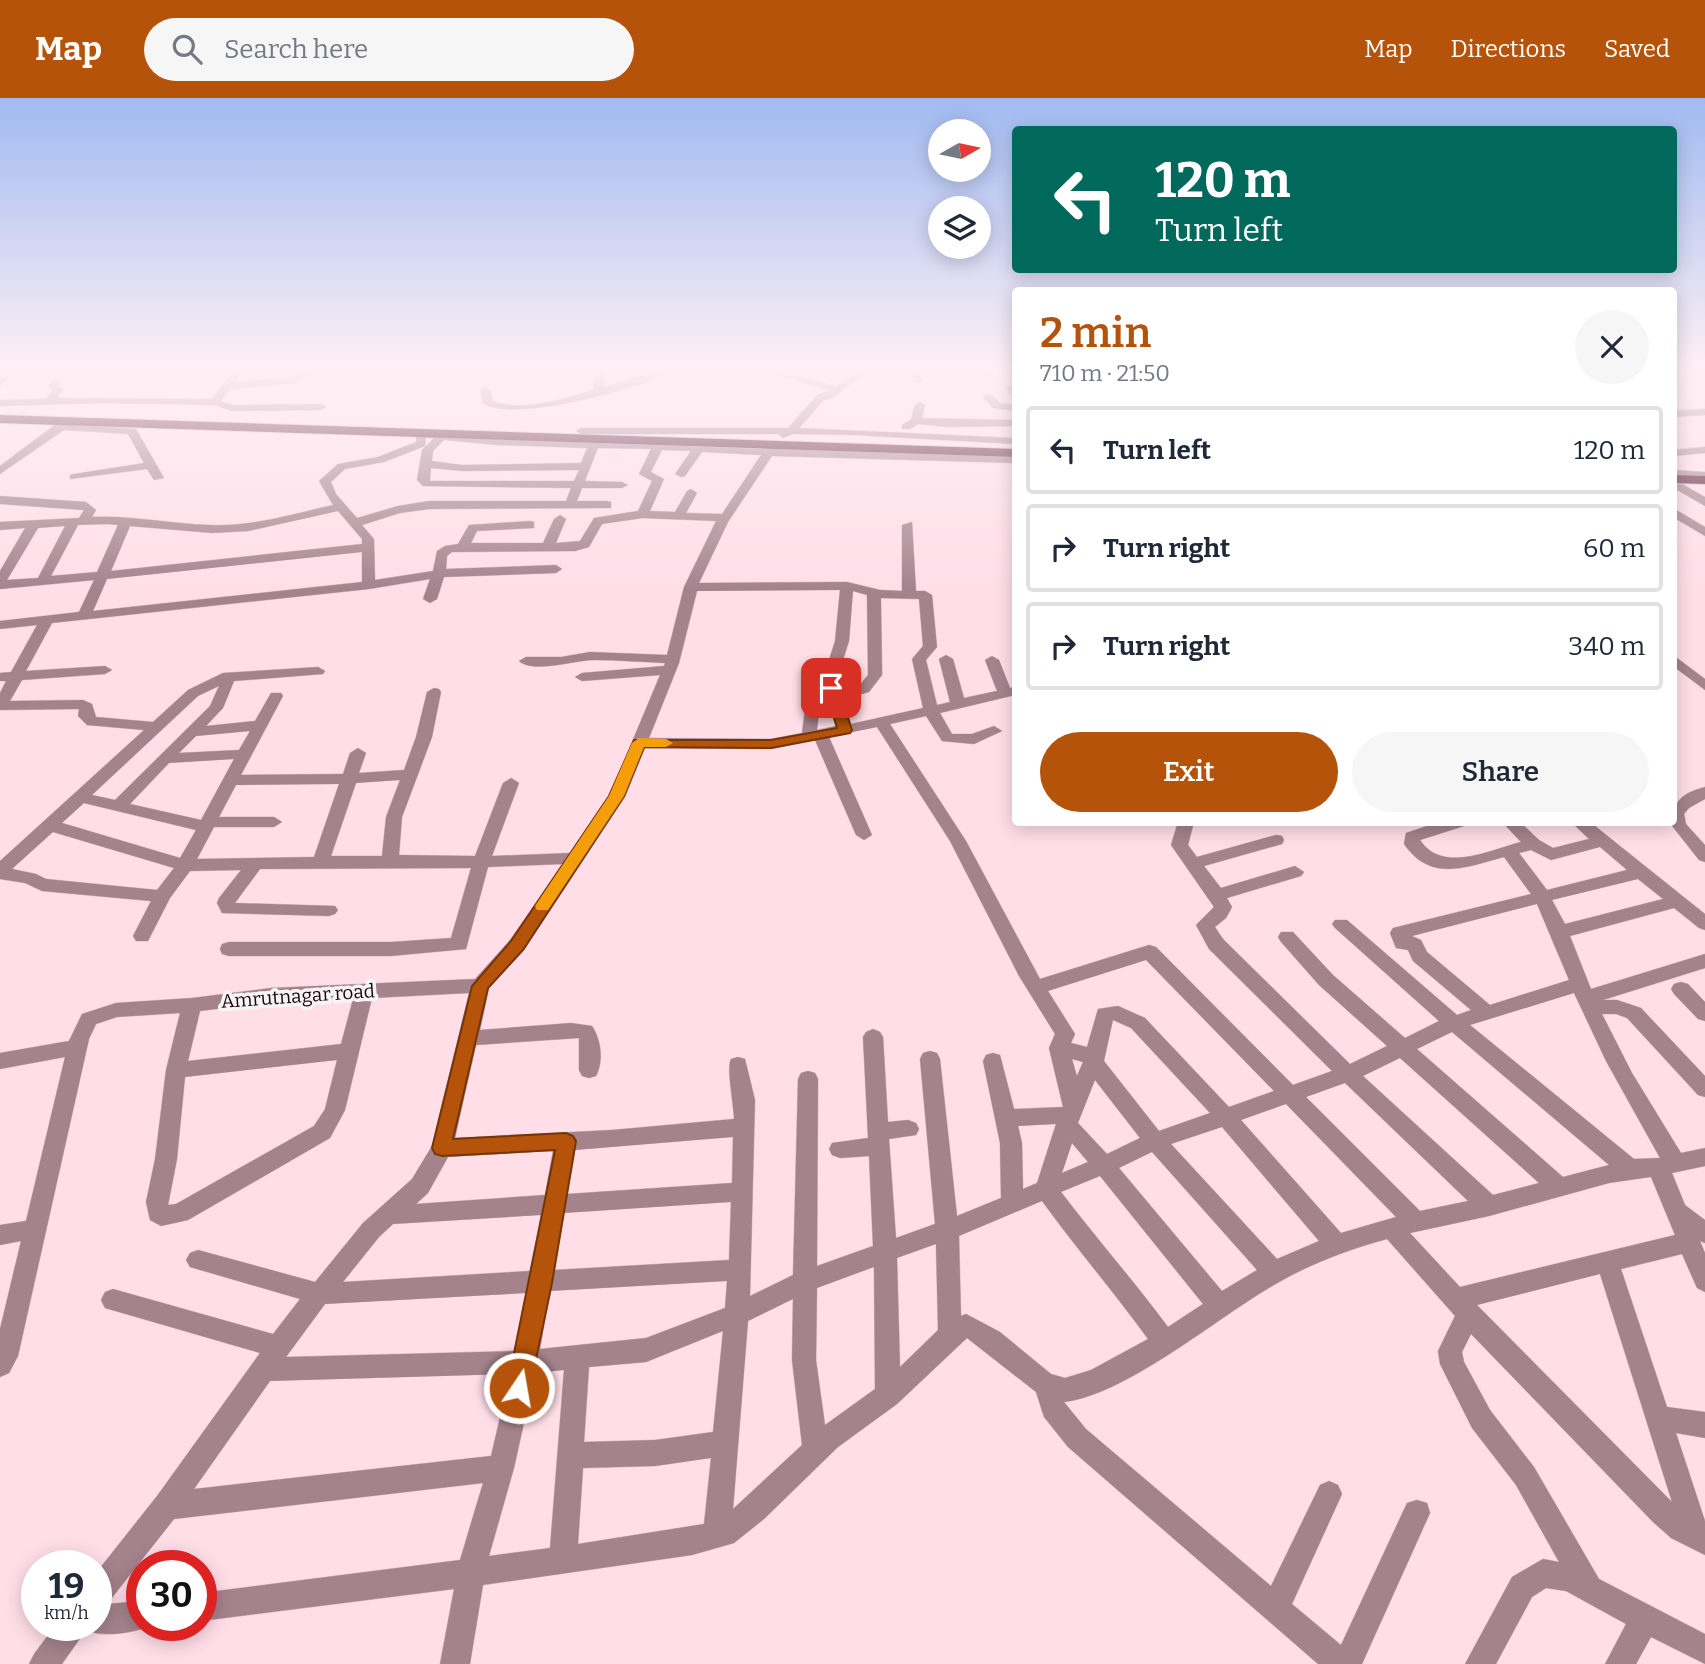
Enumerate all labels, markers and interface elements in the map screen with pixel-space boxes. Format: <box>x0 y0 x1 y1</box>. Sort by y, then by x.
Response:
search box <box>144 18 634 81</box>
text: Map <box>35 29 102 69</box>
icon: search <box>168 30 206 68</box>
text: Search here <box>224 34 368 65</box>
text: Map <box>1364 35 1413 63</box>
text: Directions <box>1451 35 1566 63</box>
text: Saved <box>1604 35 1670 63</box>
north arrow <box>928 119 990 182</box>
map controls <box>928 119 991 259</box>
text: 120 m <box>1155 151 1290 210</box>
icon: left <box>1040 154 1131 245</box>
button: layers <box>928 196 991 259</box>
text: Turn left <box>1155 211 1283 249</box>
text: 2 min <box>1040 308 1151 358</box>
button: close <box>1575 310 1649 384</box>
text: 710 m · 21:50 <box>1040 359 1170 387</box>
icon: left <box>1044 431 1082 469</box>
text: Turn left <box>1103 435 1211 466</box>
text: 120 m <box>1574 435 1645 466</box>
icon: right <box>1044 529 1082 567</box>
text: Turn right <box>1103 533 1230 564</box>
text: 60 m <box>1583 533 1645 564</box>
icon: right <box>1044 627 1082 665</box>
text: Turn right <box>1103 631 1230 662</box>
text: 340 m <box>1568 631 1645 662</box>
pin <box>801 658 861 718</box>
icon: arrive <box>812 669 850 707</box>
button: Exit <box>1040 732 1338 812</box>
button: Share <box>1352 732 1649 812</box>
street label: Amrutnagar road <box>220 979 376 1013</box>
position arrow <box>482 1351 556 1425</box>
speed limit sign: 30 <box>126 1550 217 1641</box>
text: 19 <box>49 1565 84 1607</box>
text: km/h <box>44 1602 89 1624</box>

